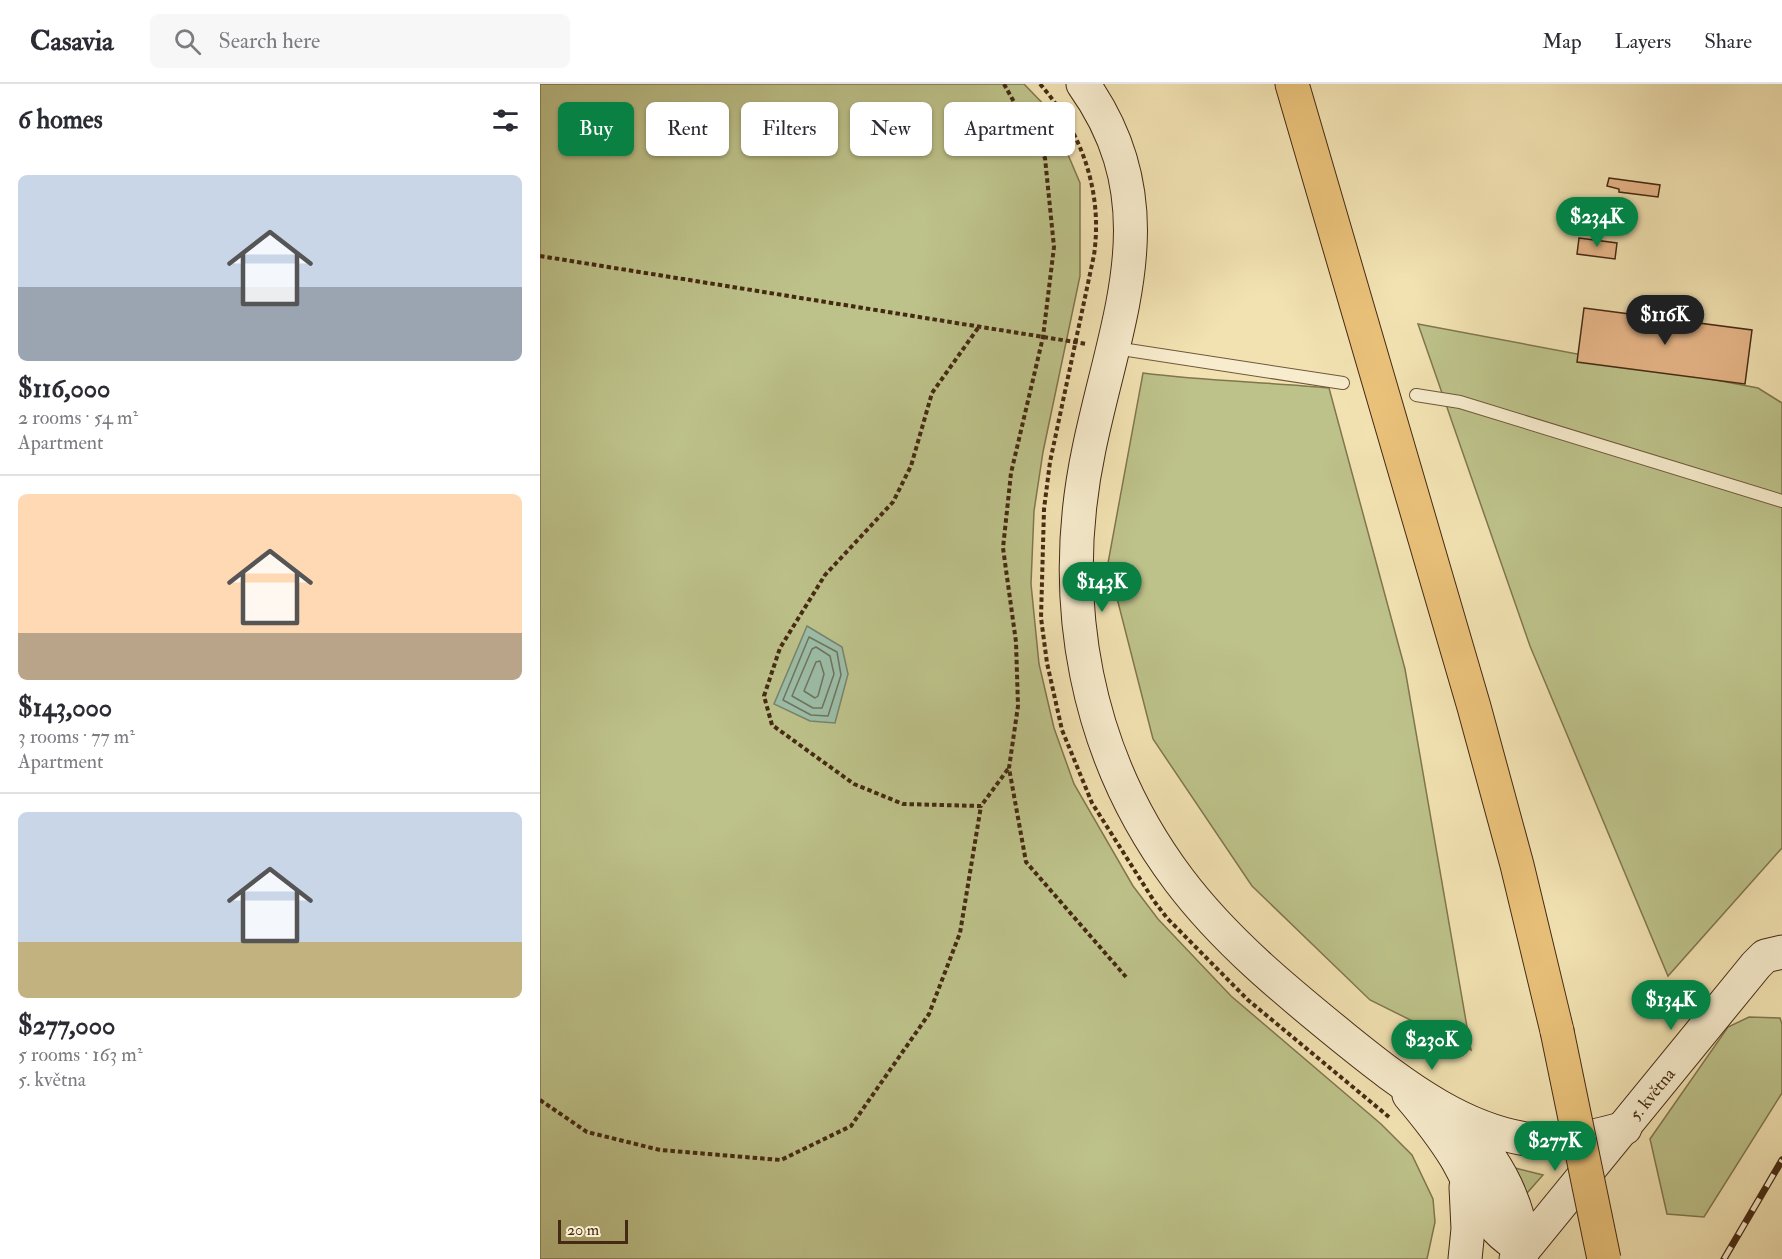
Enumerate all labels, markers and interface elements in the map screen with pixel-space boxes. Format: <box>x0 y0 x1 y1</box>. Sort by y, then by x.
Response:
search box <box>150 14 570 68</box>
text: Casavia <box>30 24 114 59</box>
icon: search <box>171 25 204 58</box>
text: Search here <box>219 27 320 55</box>
text: Map <box>1542 28 1582 55</box>
text: Layers <box>1615 28 1671 55</box>
text: Share <box>1704 28 1752 55</box>
chip: Buy <box>558 102 634 156</box>
chip: Rent <box>646 102 729 156</box>
chip: Filters <box>741 102 838 156</box>
chip: New <box>850 102 932 156</box>
chip: Apartment <box>944 102 1075 156</box>
text: 6 homes <box>18 104 103 136</box>
icon: filters <box>489 104 522 137</box>
pin: $234K <box>1555 197 1639 248</box>
text: $234K <box>1570 204 1624 229</box>
icon: home <box>216 214 324 322</box>
pin: $116K <box>1623 295 1707 346</box>
text: $116K <box>1640 302 1690 327</box>
text: $116,000 <box>18 373 110 405</box>
text: 2 rooms · 54 m² <box>18 405 138 430</box>
text: Apartment <box>18 430 103 455</box>
icon: home <box>216 533 324 641</box>
pin: $143K <box>1060 562 1144 613</box>
text: $143K <box>1077 569 1127 594</box>
text: $143,000 <box>18 692 112 724</box>
text: 3 rooms · 77 m² <box>18 724 135 749</box>
text: Apartment <box>18 749 103 774</box>
icon: home <box>216 851 324 959</box>
pin: $134K <box>1629 980 1713 1031</box>
text: $134K <box>1646 987 1696 1012</box>
text: $277,000 <box>18 1010 115 1042</box>
pin: $230K <box>1390 1020 1474 1071</box>
text: $230K <box>1405 1027 1459 1052</box>
text: 5 rooms · 163 m² <box>18 1042 143 1067</box>
street label: 5. května <box>1624 1063 1681 1125</box>
text: 5. května <box>18 1067 86 1092</box>
pin: $277K <box>1513 1121 1597 1172</box>
text: $277K <box>1528 1128 1582 1153</box>
scale bar <box>558 1217 628 1244</box>
text: 20 m <box>567 1220 599 1240</box>

